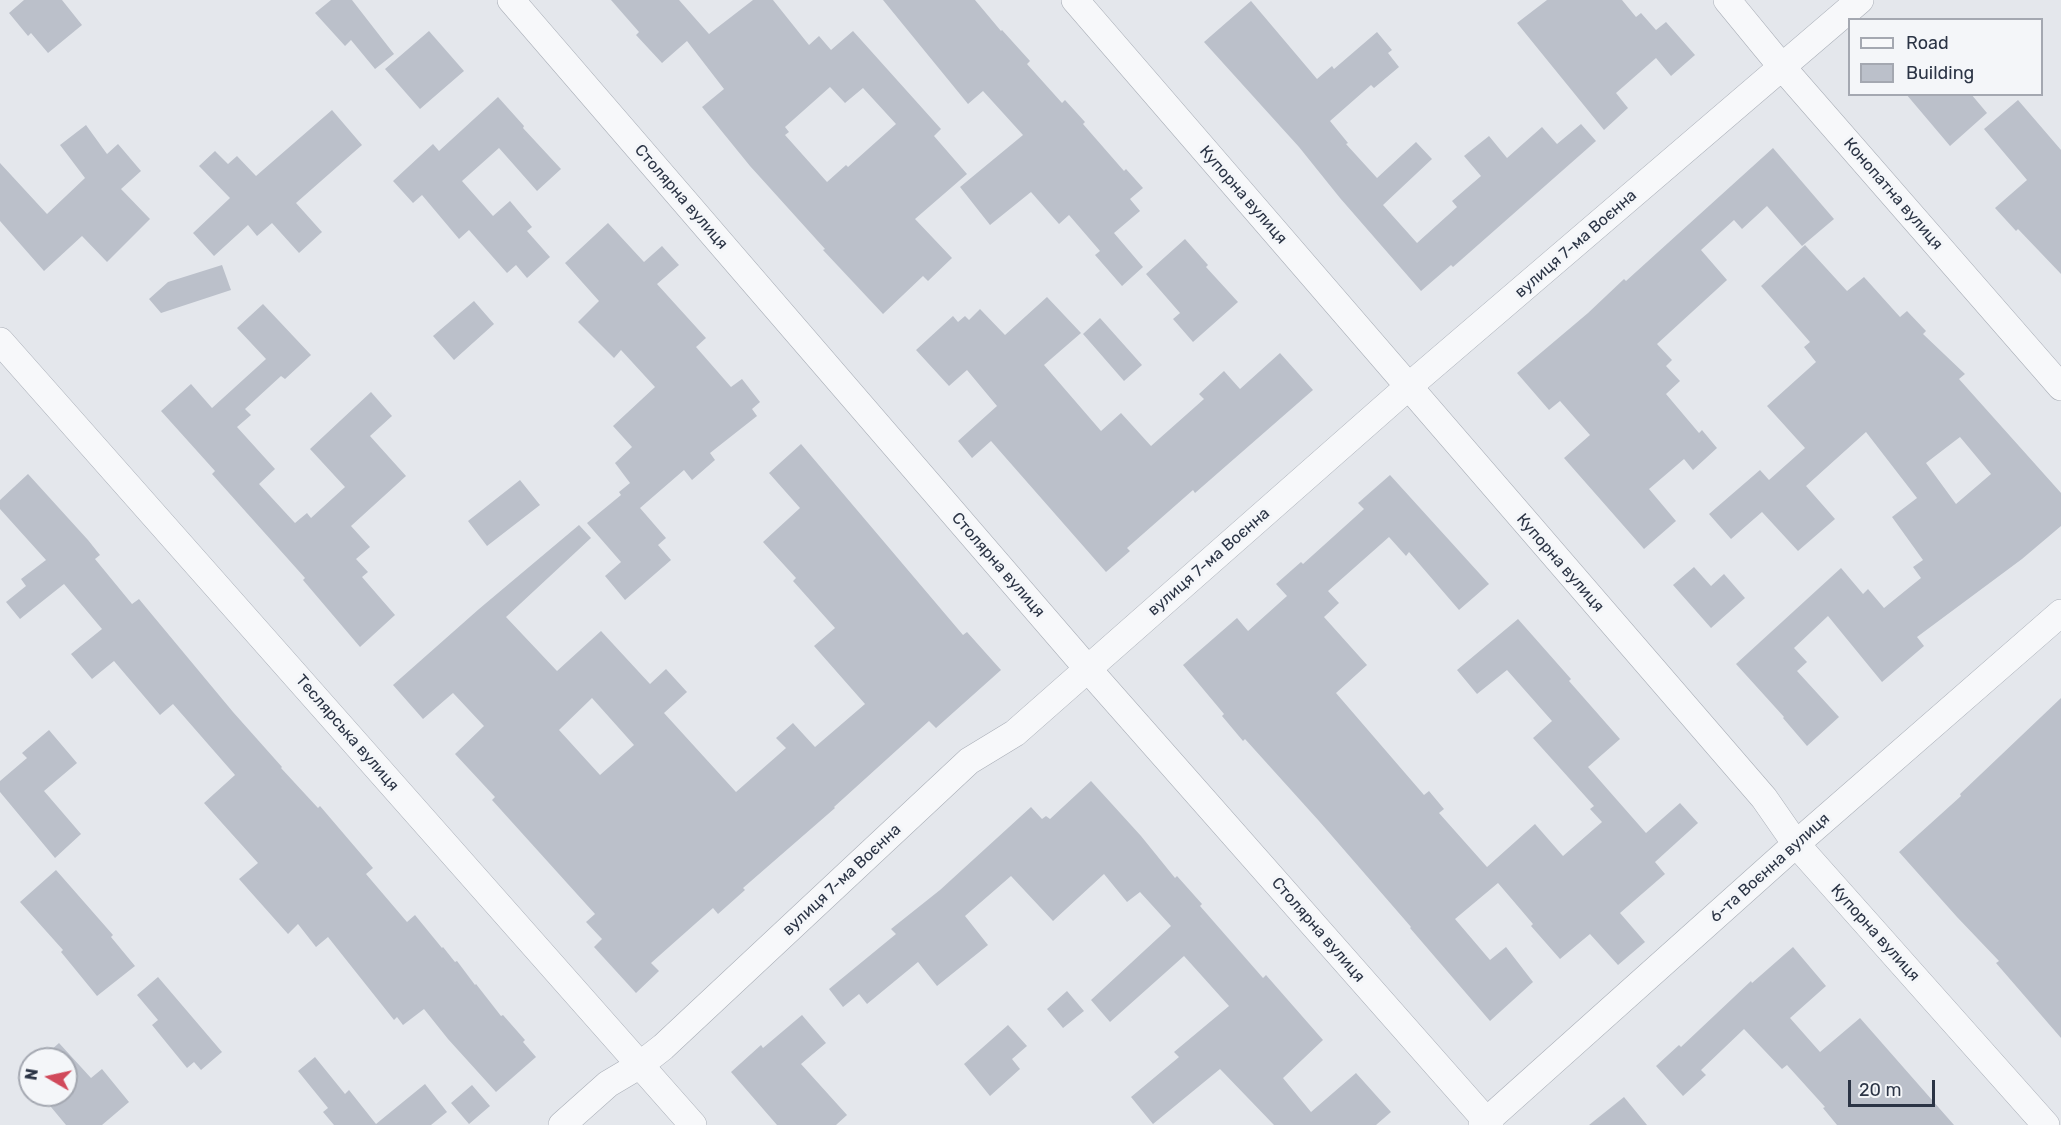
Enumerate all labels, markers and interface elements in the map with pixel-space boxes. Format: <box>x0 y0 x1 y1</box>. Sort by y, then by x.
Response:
legend <box>1848 18 2043 96</box>
text: Road <box>1906 32 1949 54</box>
text: Building <box>1906 62 1974 84</box>
street label: Конопатна вулиця <box>1839 134 1947 254</box>
street label: Столярна вулиця <box>630 141 732 253</box>
street label: Купорна вулиця <box>1195 142 1291 248</box>
street label: вулиця 7-ма Воєнна <box>1511 186 1641 302</box>
street label: вулиця 7-ма Воєнна <box>1144 504 1274 620</box>
street label: Столярна вулиця <box>947 509 1049 621</box>
street label: Купорна вулиця <box>1512 510 1608 616</box>
street label: Теслярська вулиця <box>291 671 403 795</box>
street label: 6-та Воєнна вулиця <box>1706 809 1834 927</box>
street label: вулиця 7-ма Воєнна <box>779 820 905 940</box>
street label: Столярна вулиця <box>1267 874 1369 986</box>
street label: Купорна вулиця <box>1826 881 1924 985</box>
north arrow <box>18 1047 78 1107</box>
text: N <box>21 1067 42 1082</box>
scale bar <box>1851 1068 1938 1106</box>
text: 20 m <box>1859 1079 1901 1101</box>

